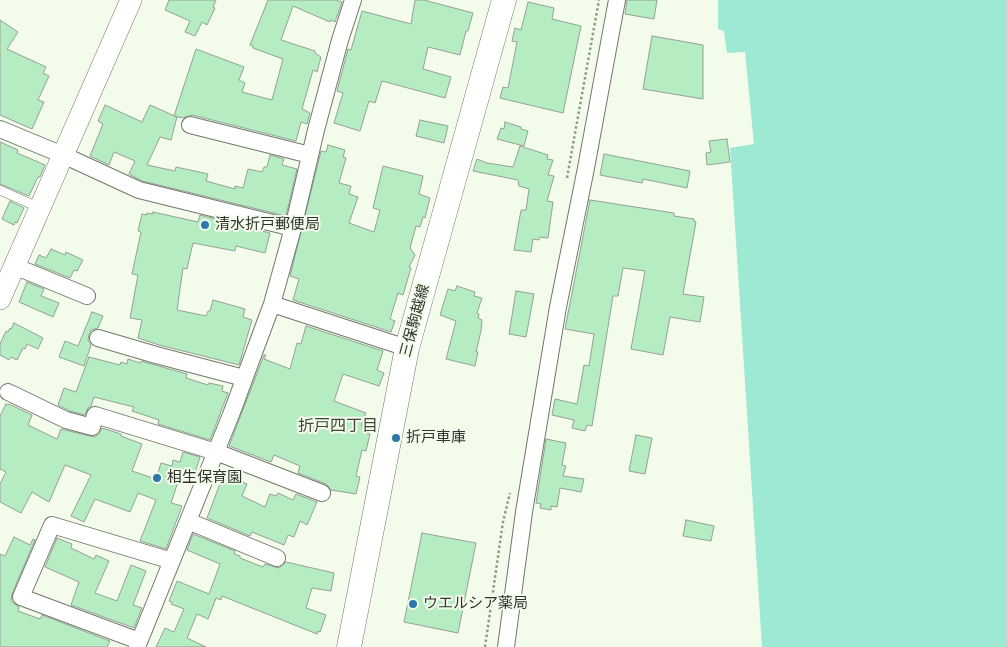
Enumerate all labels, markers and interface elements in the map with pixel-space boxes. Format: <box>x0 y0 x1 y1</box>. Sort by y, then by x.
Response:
place label: 清水折戸郵便局 <box>215 216 320 234</box>
marker: 清水折戸郵便局 <box>199 219 211 231</box>
street label: 三保駒越線 <box>397 282 433 360</box>
district label: 折戸四丁目 <box>298 416 378 436</box>
place label: 折戸車庫 <box>406 429 466 447</box>
marker: 折戸車庫 <box>390 432 402 444</box>
place label: 相生保育園 <box>167 469 242 487</box>
marker: 相生保育園 <box>151 472 163 484</box>
place label: ウエルシア薬局 <box>423 595 528 613</box>
marker: ウエルシア薬局 <box>407 598 419 610</box>

